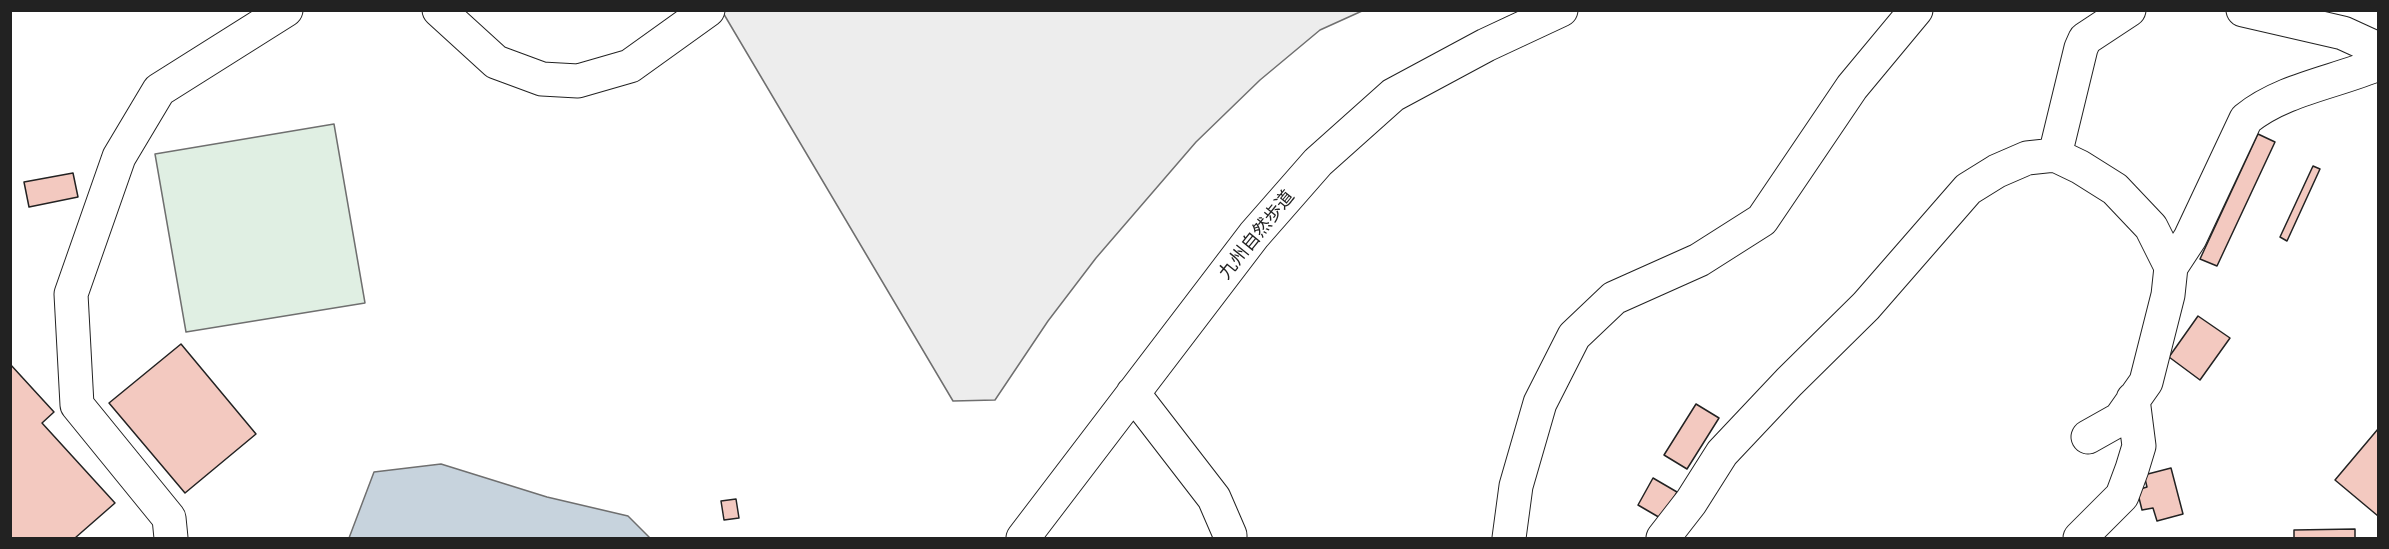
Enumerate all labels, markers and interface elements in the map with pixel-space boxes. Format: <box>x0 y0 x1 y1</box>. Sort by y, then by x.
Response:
street label: 九州自然歩道 <box>1215 186 1299 284</box>

